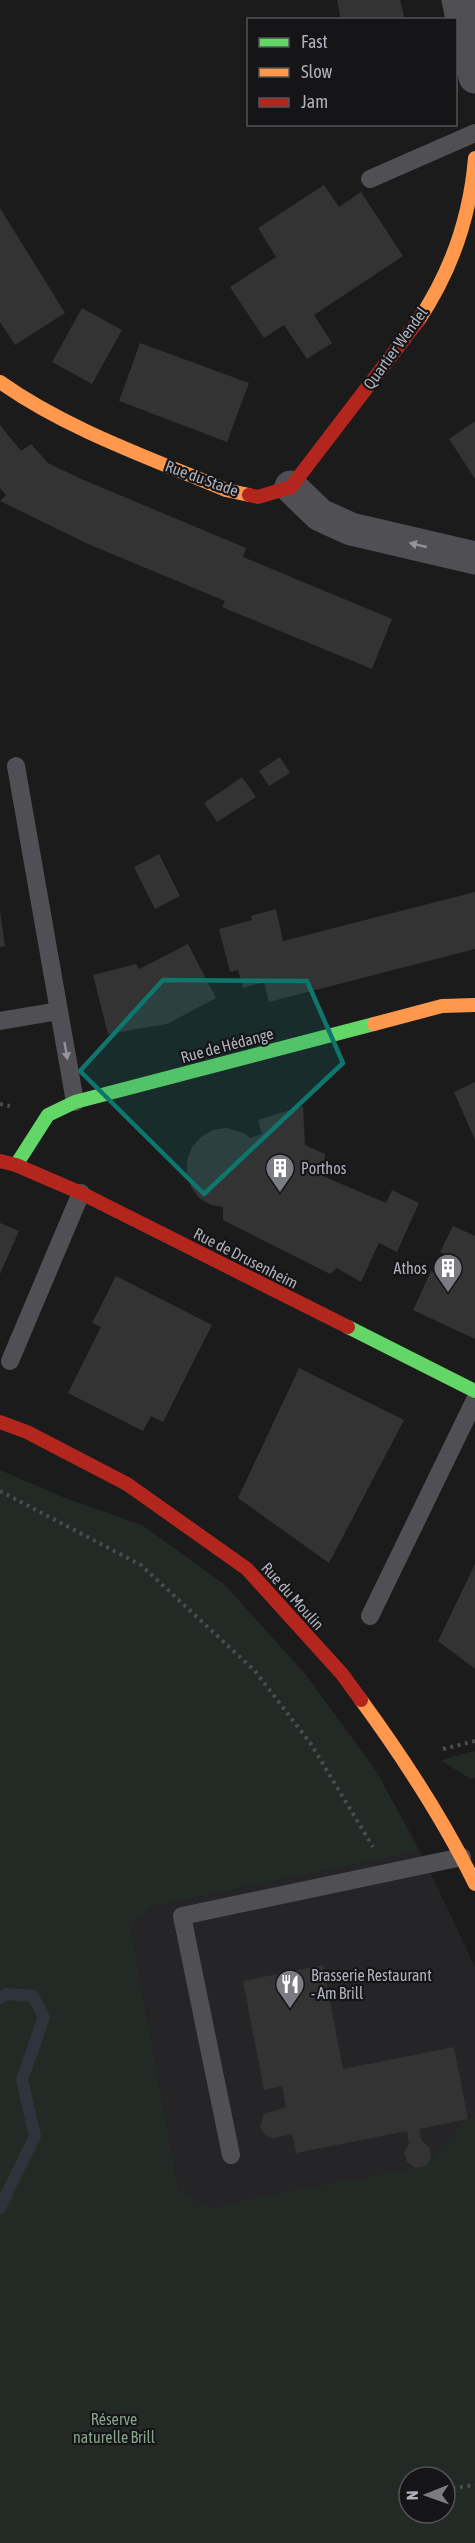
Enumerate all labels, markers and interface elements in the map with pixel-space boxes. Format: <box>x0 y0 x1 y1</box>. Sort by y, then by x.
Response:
legend <box>247 18 457 126</box>
text: Fast <box>301 31 328 52</box>
text: Slow <box>301 61 332 82</box>
text: Jam <box>301 91 328 112</box>
street label: Quartier Wendel <box>359 303 431 392</box>
street label: Rue du Stade <box>163 456 241 500</box>
one-way arrow <box>408 540 427 549</box>
street label: Rue de Hédange <box>179 1024 276 1067</box>
one-way arrow <box>62 1042 71 1061</box>
building icon: Porthos <box>264 1152 296 1194</box>
place label: Porthos <box>301 1159 347 1177</box>
street label: Rue de Drusenheim <box>191 1224 301 1292</box>
building icon: Athos <box>432 1252 464 1294</box>
place label: Athos <box>394 1259 427 1277</box>
street label: Rue du Moulin <box>258 1559 328 1633</box>
place label: Brasserie Restaurant - Am Brill <box>311 1966 432 2002</box>
restaurant icon: Brasserie Restaurant - Am Brill <box>274 1968 306 2010</box>
park label: Réserve naturelle Brill <box>73 2410 156 2446</box>
north arrow <box>397 2465 457 2525</box>
text: N <box>403 2490 421 2500</box>

